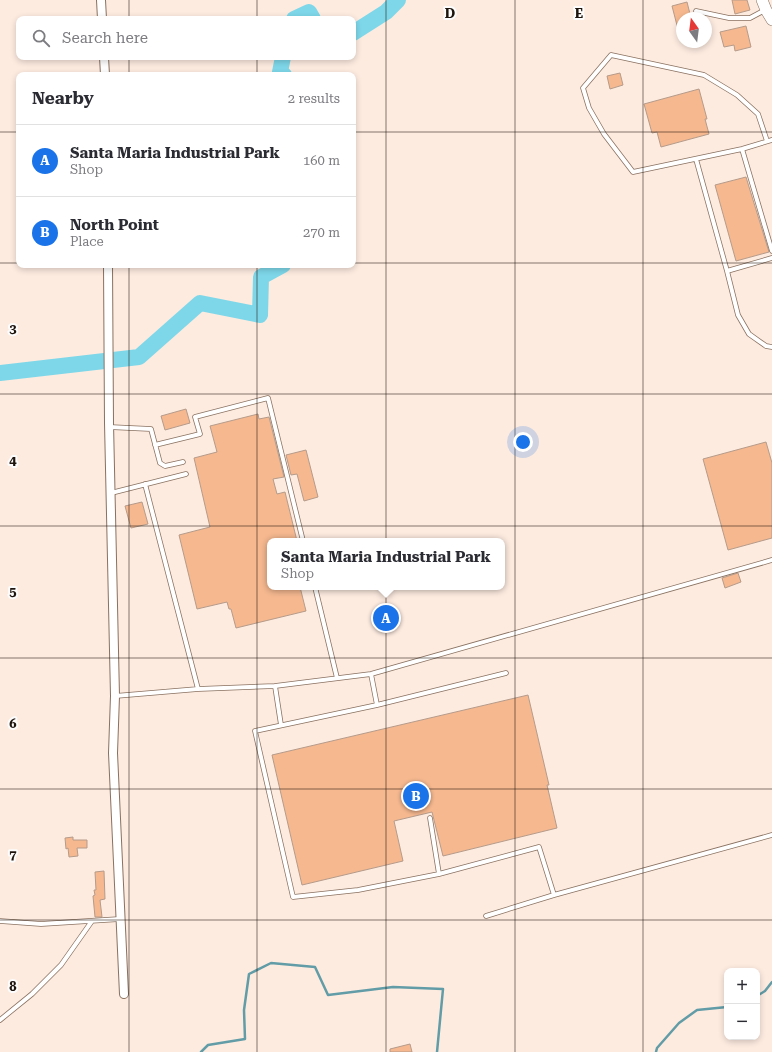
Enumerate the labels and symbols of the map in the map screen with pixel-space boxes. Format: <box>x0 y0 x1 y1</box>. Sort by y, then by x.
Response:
text: D <box>445 6 455 21</box>
text: E <box>575 6 583 21</box>
north arrow <box>676 12 712 48</box>
text: 3 <box>9 321 17 336</box>
your location <box>513 432 533 452</box>
text: 4 <box>9 453 17 468</box>
text: 5 <box>9 584 17 599</box>
pin: A <box>373 603 399 633</box>
text: 6 <box>9 716 17 731</box>
pin: B <box>403 781 429 811</box>
text: 7 <box>9 847 17 862</box>
text: 8 <box>9 979 17 994</box>

